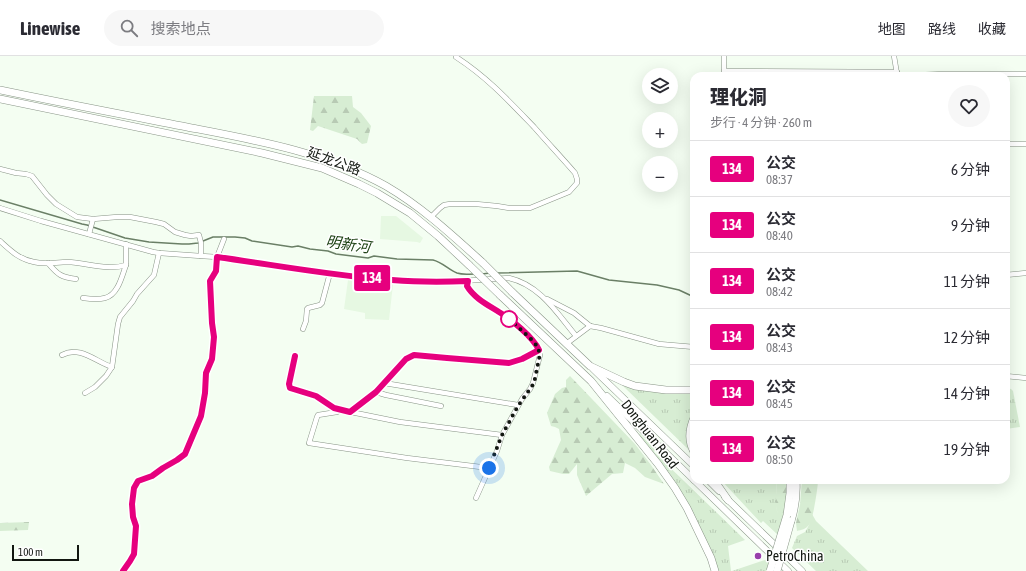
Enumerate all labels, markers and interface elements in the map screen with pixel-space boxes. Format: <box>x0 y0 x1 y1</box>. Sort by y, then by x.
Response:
search box <box>104 10 384 46</box>
text: Linewise <box>20 17 80 39</box>
icon: search <box>118 17 140 39</box>
text: 搜索地点 <box>150 20 210 37</box>
text: 地图 <box>878 21 906 37</box>
text: 路线 <box>928 21 956 37</box>
text: 收藏 <box>978 21 1006 37</box>
map controls <box>642 68 678 192</box>
button: layers <box>642 68 678 104</box>
button: heart <box>948 85 990 127</box>
text: 理化洞 <box>710 86 767 108</box>
button: + <box>642 112 678 148</box>
text: 步行 · 4 分钟 · 260 m <box>710 115 812 130</box>
street label: 延龙公路 <box>305 144 363 178</box>
text: 公交 <box>766 154 796 171</box>
button: − <box>642 156 678 192</box>
text: 134 <box>722 161 742 177</box>
text: 6 分钟 <box>951 161 990 178</box>
text: 08:37 <box>766 172 793 187</box>
text: 公交 <box>766 210 796 227</box>
text: 134 <box>722 217 742 233</box>
text: 9 分钟 <box>951 217 990 234</box>
text: 08:40 <box>766 228 793 243</box>
water label: 明新河 <box>325 232 374 256</box>
line badge: 134 <box>349 265 395 291</box>
text: 公交 <box>766 266 796 283</box>
text: 134 <box>362 270 382 286</box>
text: 134 <box>722 273 742 289</box>
text: 11 分钟 <box>944 273 990 290</box>
text: 08:42 <box>766 284 793 299</box>
unlabelled marker <box>500 310 518 328</box>
text: 公交 <box>766 322 796 339</box>
text: 134 <box>722 329 742 345</box>
text: 12 分钟 <box>944 329 990 346</box>
text: 08:43 <box>766 340 793 355</box>
text: 公交 <box>766 378 796 395</box>
text: 134 <box>722 385 742 401</box>
text: 14 分钟 <box>944 385 990 402</box>
street label: Donghuan Road <box>618 396 682 472</box>
text: 08:45 <box>766 396 793 411</box>
text: 公交 <box>766 434 796 451</box>
text: 134 <box>722 441 742 457</box>
text: 19 分钟 <box>944 441 990 458</box>
text: 08:50 <box>766 452 793 467</box>
your location <box>479 458 499 478</box>
scale bar <box>12 543 79 562</box>
text: 100 m <box>18 546 43 558</box>
place label: PetroChina <box>766 548 823 564</box>
marker: PetroChina <box>753 551 763 561</box>

